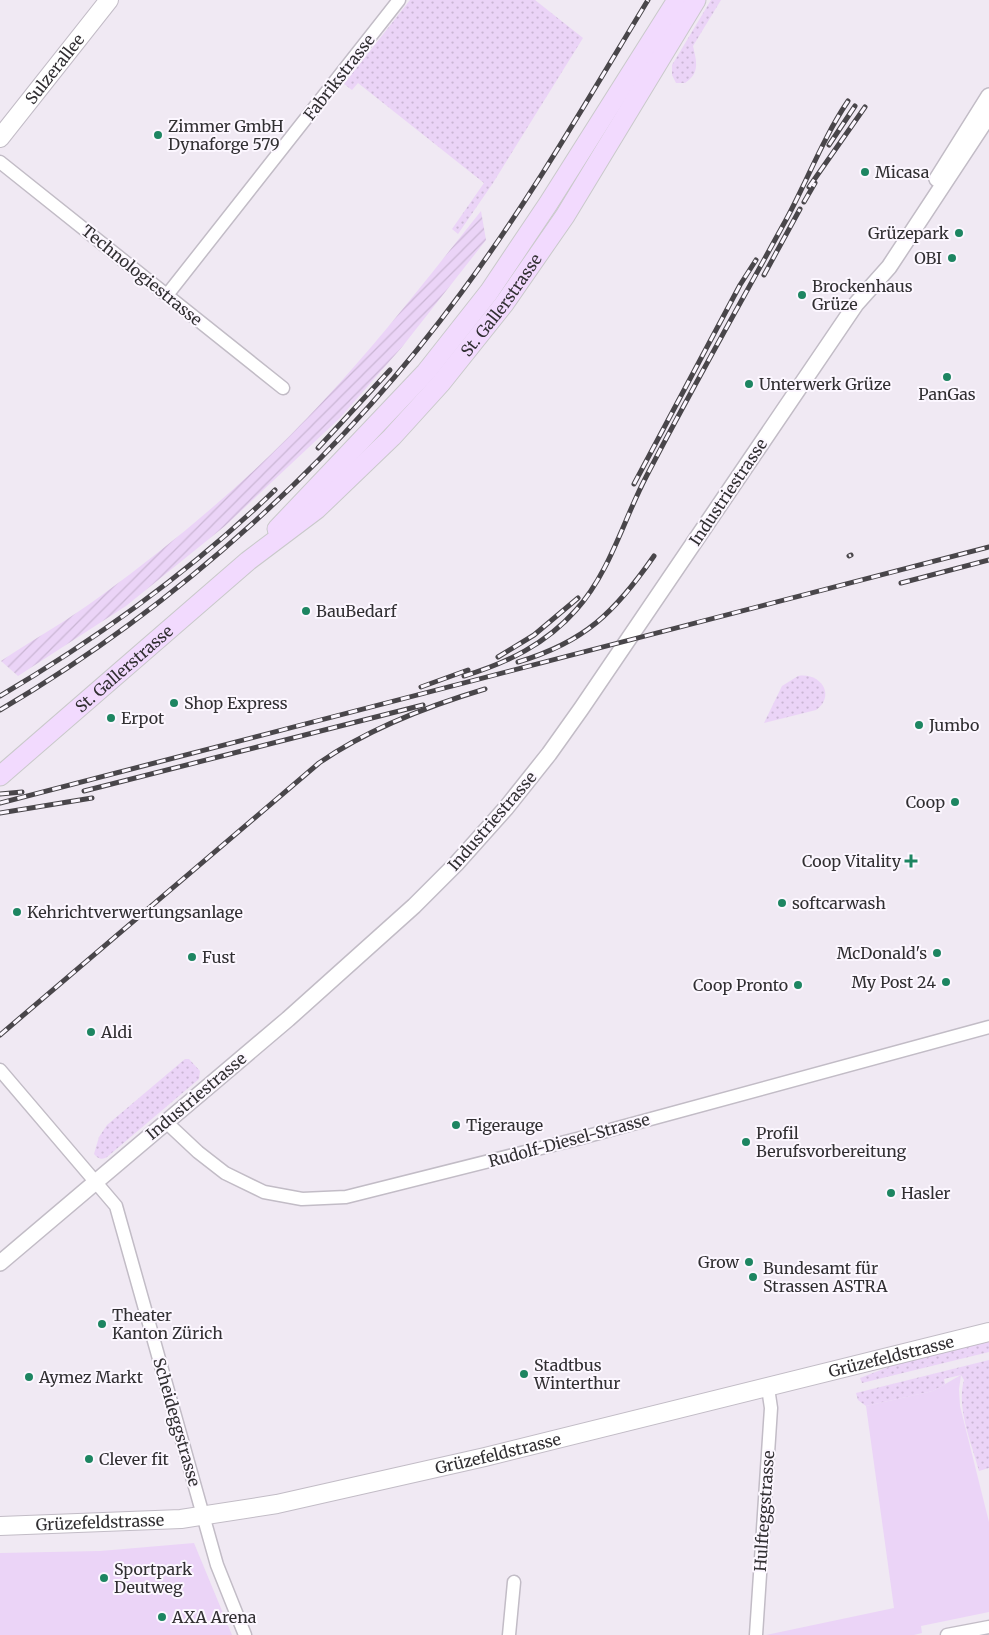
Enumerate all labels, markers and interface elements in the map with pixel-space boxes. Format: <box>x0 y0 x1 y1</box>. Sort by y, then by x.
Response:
street label: Sulzerallee <box>21 30 88 108</box>
street label: Fabrikstrasse <box>299 30 379 124</box>
place label: Zimmer GmbH Dynaforge 579 <box>168 116 284 154</box>
marker: Zimmer GmbH Dynaforge 579 <box>152 129 164 141</box>
place label: Micasa <box>875 162 930 182</box>
marker: Micasa <box>859 166 871 178</box>
street label: Technologiestrasse <box>78 220 206 330</box>
place label: Grüzepark <box>868 223 950 243</box>
marker: Grüzepark <box>953 227 965 239</box>
place label: OBI <box>914 248 942 268</box>
street label: St. Gallerstrasse <box>456 250 546 360</box>
marker: OBI <box>946 252 958 264</box>
place label: Brockenhaus Grüze <box>812 276 913 314</box>
marker: Brockenhaus Grüze <box>796 289 808 301</box>
marker: PanGas <box>941 371 953 383</box>
place label: Unterwerk Grüze <box>759 374 891 394</box>
marker: Unterwerk Grüze <box>743 378 755 390</box>
place label: PanGas <box>918 384 976 404</box>
street label: Industriestrasse <box>685 435 771 549</box>
place label: BauBedarf <box>316 601 398 621</box>
marker: BauBedarf <box>300 605 312 617</box>
street label: St. Gallerstrasse <box>71 621 177 716</box>
place label: Shop Express <box>184 693 288 713</box>
marker: Shop Express <box>168 697 180 709</box>
place label: Erpot <box>121 708 165 728</box>
marker: Erpot <box>105 712 117 724</box>
place label: Jumbo <box>928 715 979 735</box>
marker: Jumbo <box>913 719 925 731</box>
street label: Industriestrasse <box>443 767 541 875</box>
place label: Coop <box>906 792 945 812</box>
marker: Coop <box>949 796 961 808</box>
place label: Coop Vitality <box>802 851 902 871</box>
marker: Coop Vitality <box>905 855 917 867</box>
place label: softcarwash <box>792 893 886 913</box>
marker: softcarwash <box>776 897 788 909</box>
place label: Kehrichtverwertungsanlage <box>27 902 243 922</box>
marker: Kehrichtverwertungsanlage <box>11 906 23 918</box>
place label: McDonald's <box>837 943 927 963</box>
place label: Fust <box>202 947 236 967</box>
marker: McDonald's <box>931 947 943 959</box>
marker: Fust <box>186 951 198 963</box>
place label: My Post 24 <box>852 972 936 992</box>
place label: Coop Pronto <box>693 975 788 995</box>
marker: My Post 24 <box>940 976 952 988</box>
marker: Coop Pronto <box>792 979 804 991</box>
place label: Aldi <box>100 1022 132 1042</box>
marker: Aldi <box>85 1026 97 1038</box>
street label: Industriestrasse <box>142 1048 250 1144</box>
street label: Rudolf-Diesel-Strasse <box>486 1109 652 1171</box>
place label: Tigerauge <box>466 1115 543 1135</box>
marker: Tigerauge <box>450 1119 462 1131</box>
place label: Profil Berufsvorbereitung <box>756 1123 907 1161</box>
marker: Profil Berufsvorbereitung <box>740 1136 752 1148</box>
place label: Hasler <box>901 1183 951 1203</box>
marker: Hasler <box>885 1187 897 1199</box>
place label: Grow <box>698 1252 739 1272</box>
marker: Grow <box>743 1256 755 1268</box>
place label: Bundesamt für Strassen ASTRA <box>763 1258 888 1296</box>
marker: Bundesamt für Strassen ASTRA <box>747 1271 759 1283</box>
place label: Theater Kanton Zürich <box>112 1305 223 1343</box>
marker: Theater Kanton Zürich <box>96 1318 108 1330</box>
street label: Grüzefeldstrasse <box>826 1331 956 1381</box>
street label: Scheideggstrasse <box>149 1355 205 1489</box>
place label: Stadtbus Winterthur <box>533 1355 620 1393</box>
place label: Aymez Markt <box>38 1367 144 1387</box>
marker: Stadtbus Winterthur <box>518 1368 530 1380</box>
marker: Aymez Markt <box>23 1371 35 1383</box>
street label: Grüzefeldstrasse <box>433 1429 563 1478</box>
place label: Clever fit <box>99 1449 169 1469</box>
street label: Hulfteggstrasse <box>750 1450 778 1572</box>
marker: Clever fit <box>83 1453 95 1465</box>
street label: Grüzefeldstrasse <box>35 1510 165 1535</box>
place label: Sportpark Deutweg <box>114 1559 193 1597</box>
marker: Sportpark Deutweg <box>98 1572 110 1584</box>
place label: AXA Arena <box>171 1607 257 1627</box>
marker: AXA Arena <box>156 1611 168 1623</box>

